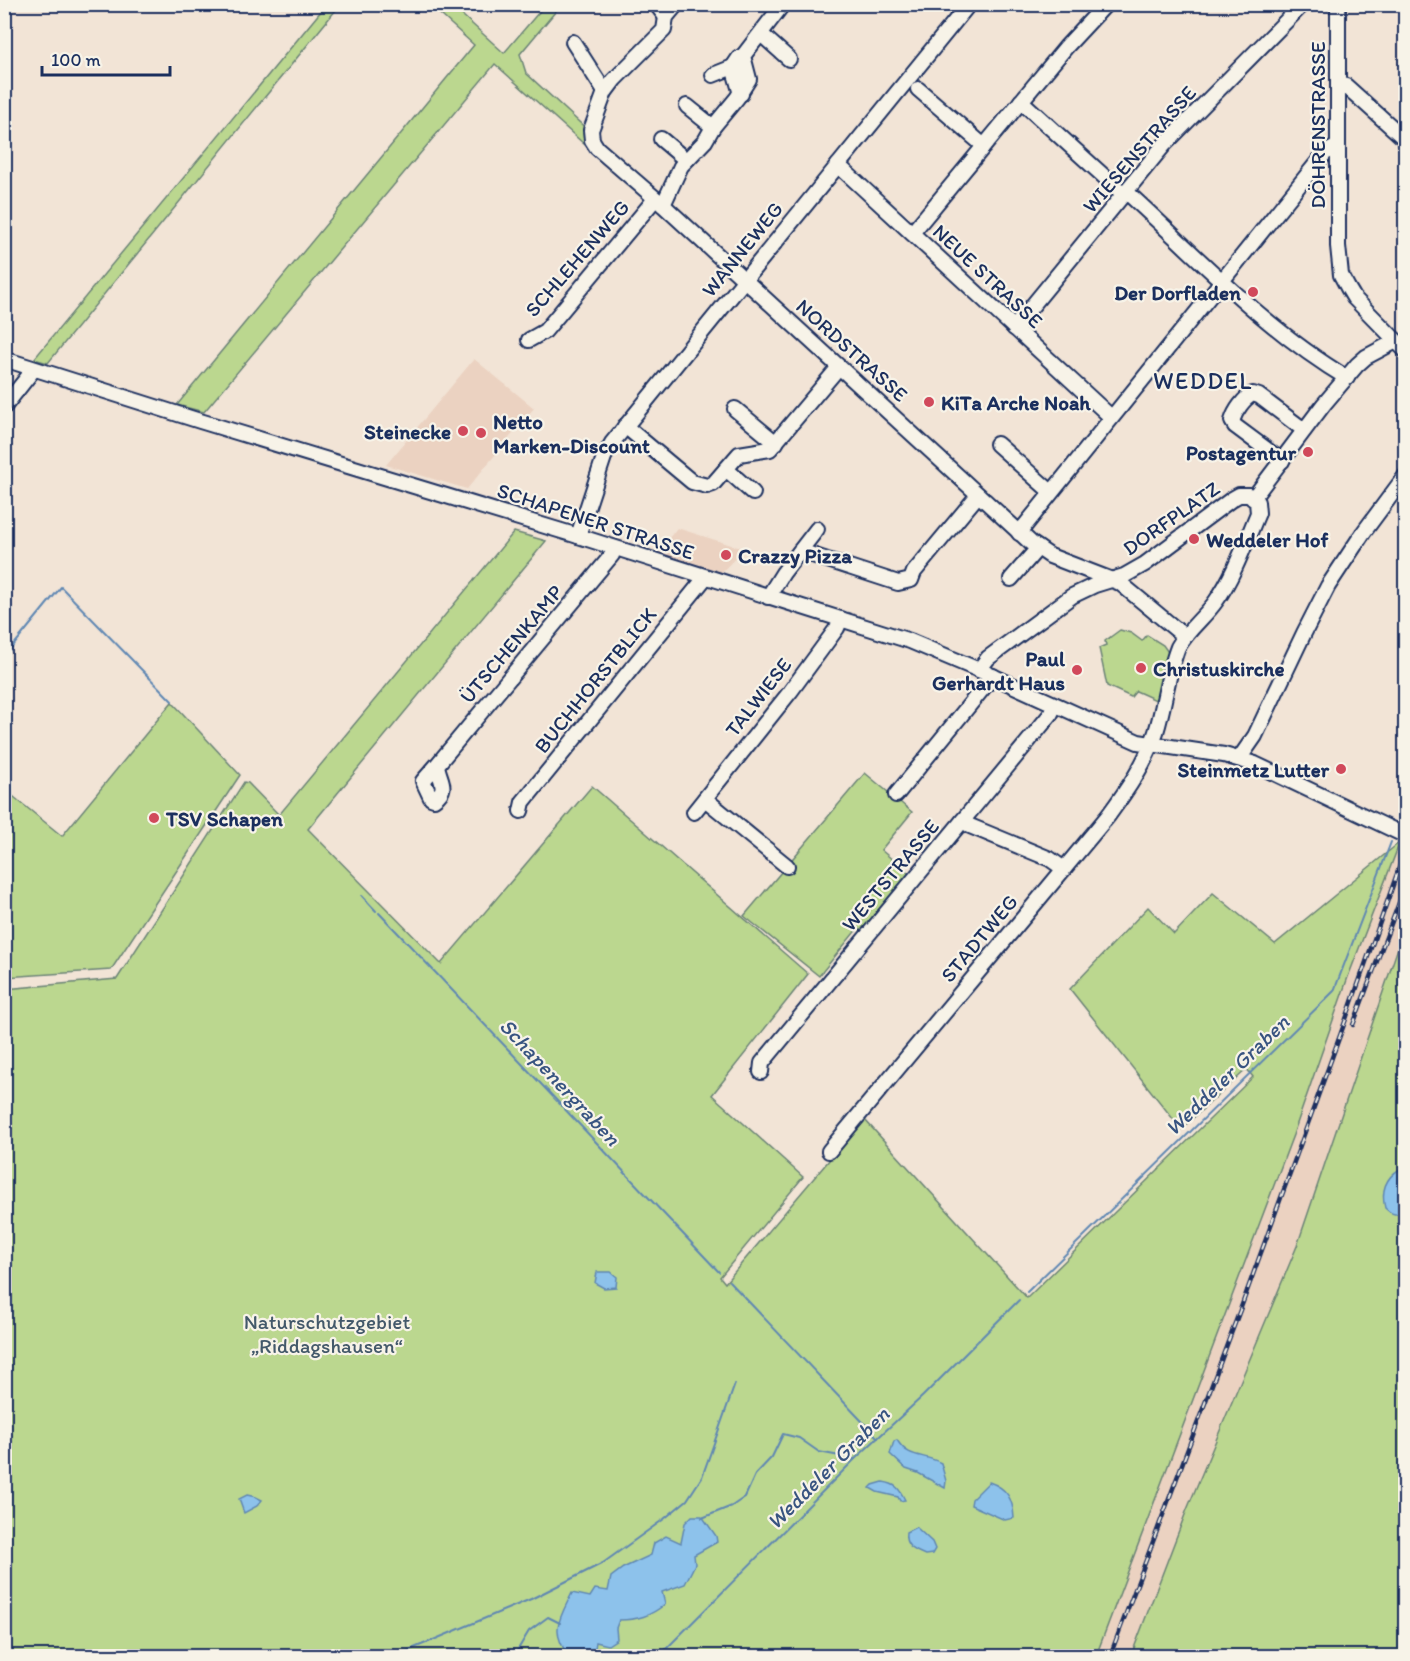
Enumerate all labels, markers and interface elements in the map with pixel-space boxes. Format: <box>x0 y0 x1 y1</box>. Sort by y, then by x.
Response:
scale bar <box>42 39 170 77</box>
street label: DÖHRENSTRASSE <box>1305 41 1330 209</box>
text: 100 m <box>51 49 101 71</box>
street label: WIESENSTRASSE <box>1077 80 1201 218</box>
street label: SCHLEHENWEG <box>519 194 635 322</box>
street label: WANNEWEG <box>696 196 788 302</box>
street label: NEUE STRASSE <box>928 219 1048 333</box>
place label: Der Dorfladen <box>1114 280 1241 305</box>
marker: Der Dorfladen <box>1246 285 1260 299</box>
street label: NORDSTRASSE <box>791 293 913 407</box>
district label: WEDDEL <box>1153 366 1253 395</box>
place label: KiTa Arche Noah <box>941 390 1091 415</box>
marker: KiTa Arche Noah <box>922 395 936 409</box>
place label: Netto Marken-Discount <box>493 409 650 458</box>
place label: Steinecke <box>364 419 451 444</box>
marker: Steinecke <box>456 424 470 438</box>
marker: Netto Marken-Discount <box>474 426 488 440</box>
place label: Postagentur <box>1186 440 1297 466</box>
marker: Postagentur <box>1301 445 1315 459</box>
street label: DORFPLATZ <box>1118 475 1224 561</box>
street label: SCHAPENER STRASSE <box>494 477 698 565</box>
place label: Weddeler Hof <box>1206 527 1328 552</box>
marker: Weddeler Hof <box>1187 532 1201 546</box>
place label: Crazzy Pizza <box>738 543 853 569</box>
marker: Crazzy Pizza <box>719 548 733 562</box>
street label: ÜTSCHENKAMP <box>454 580 568 708</box>
street label: BUCHHORSTBLICK <box>529 602 661 758</box>
place label: Paul Gerhardt Haus <box>932 646 1066 695</box>
street label: TALWIESE <box>719 653 797 741</box>
place label: Christuskirche <box>1153 656 1285 681</box>
marker: Christuskirche <box>1134 661 1148 675</box>
marker: Paul Gerhardt Haus <box>1070 663 1084 677</box>
place label: Steinmetz Lutter <box>1177 757 1330 782</box>
marker: Steinmetz Lutter <box>1334 762 1348 776</box>
place label: TSV Schapen <box>165 806 283 832</box>
marker: TSV Schapen <box>147 811 161 825</box>
street label: WESTSTRASSE <box>836 814 944 936</box>
street label: STADTWEG <box>935 889 1023 987</box>
water label: Weddeler Graben <box>1159 1008 1295 1141</box>
water label: Schapenergraben <box>494 1013 626 1152</box>
park label: Naturschutzgebiet „Riddagshausen“ <box>244 1309 410 1358</box>
water label: Weddeler Graben <box>761 1401 895 1535</box>

